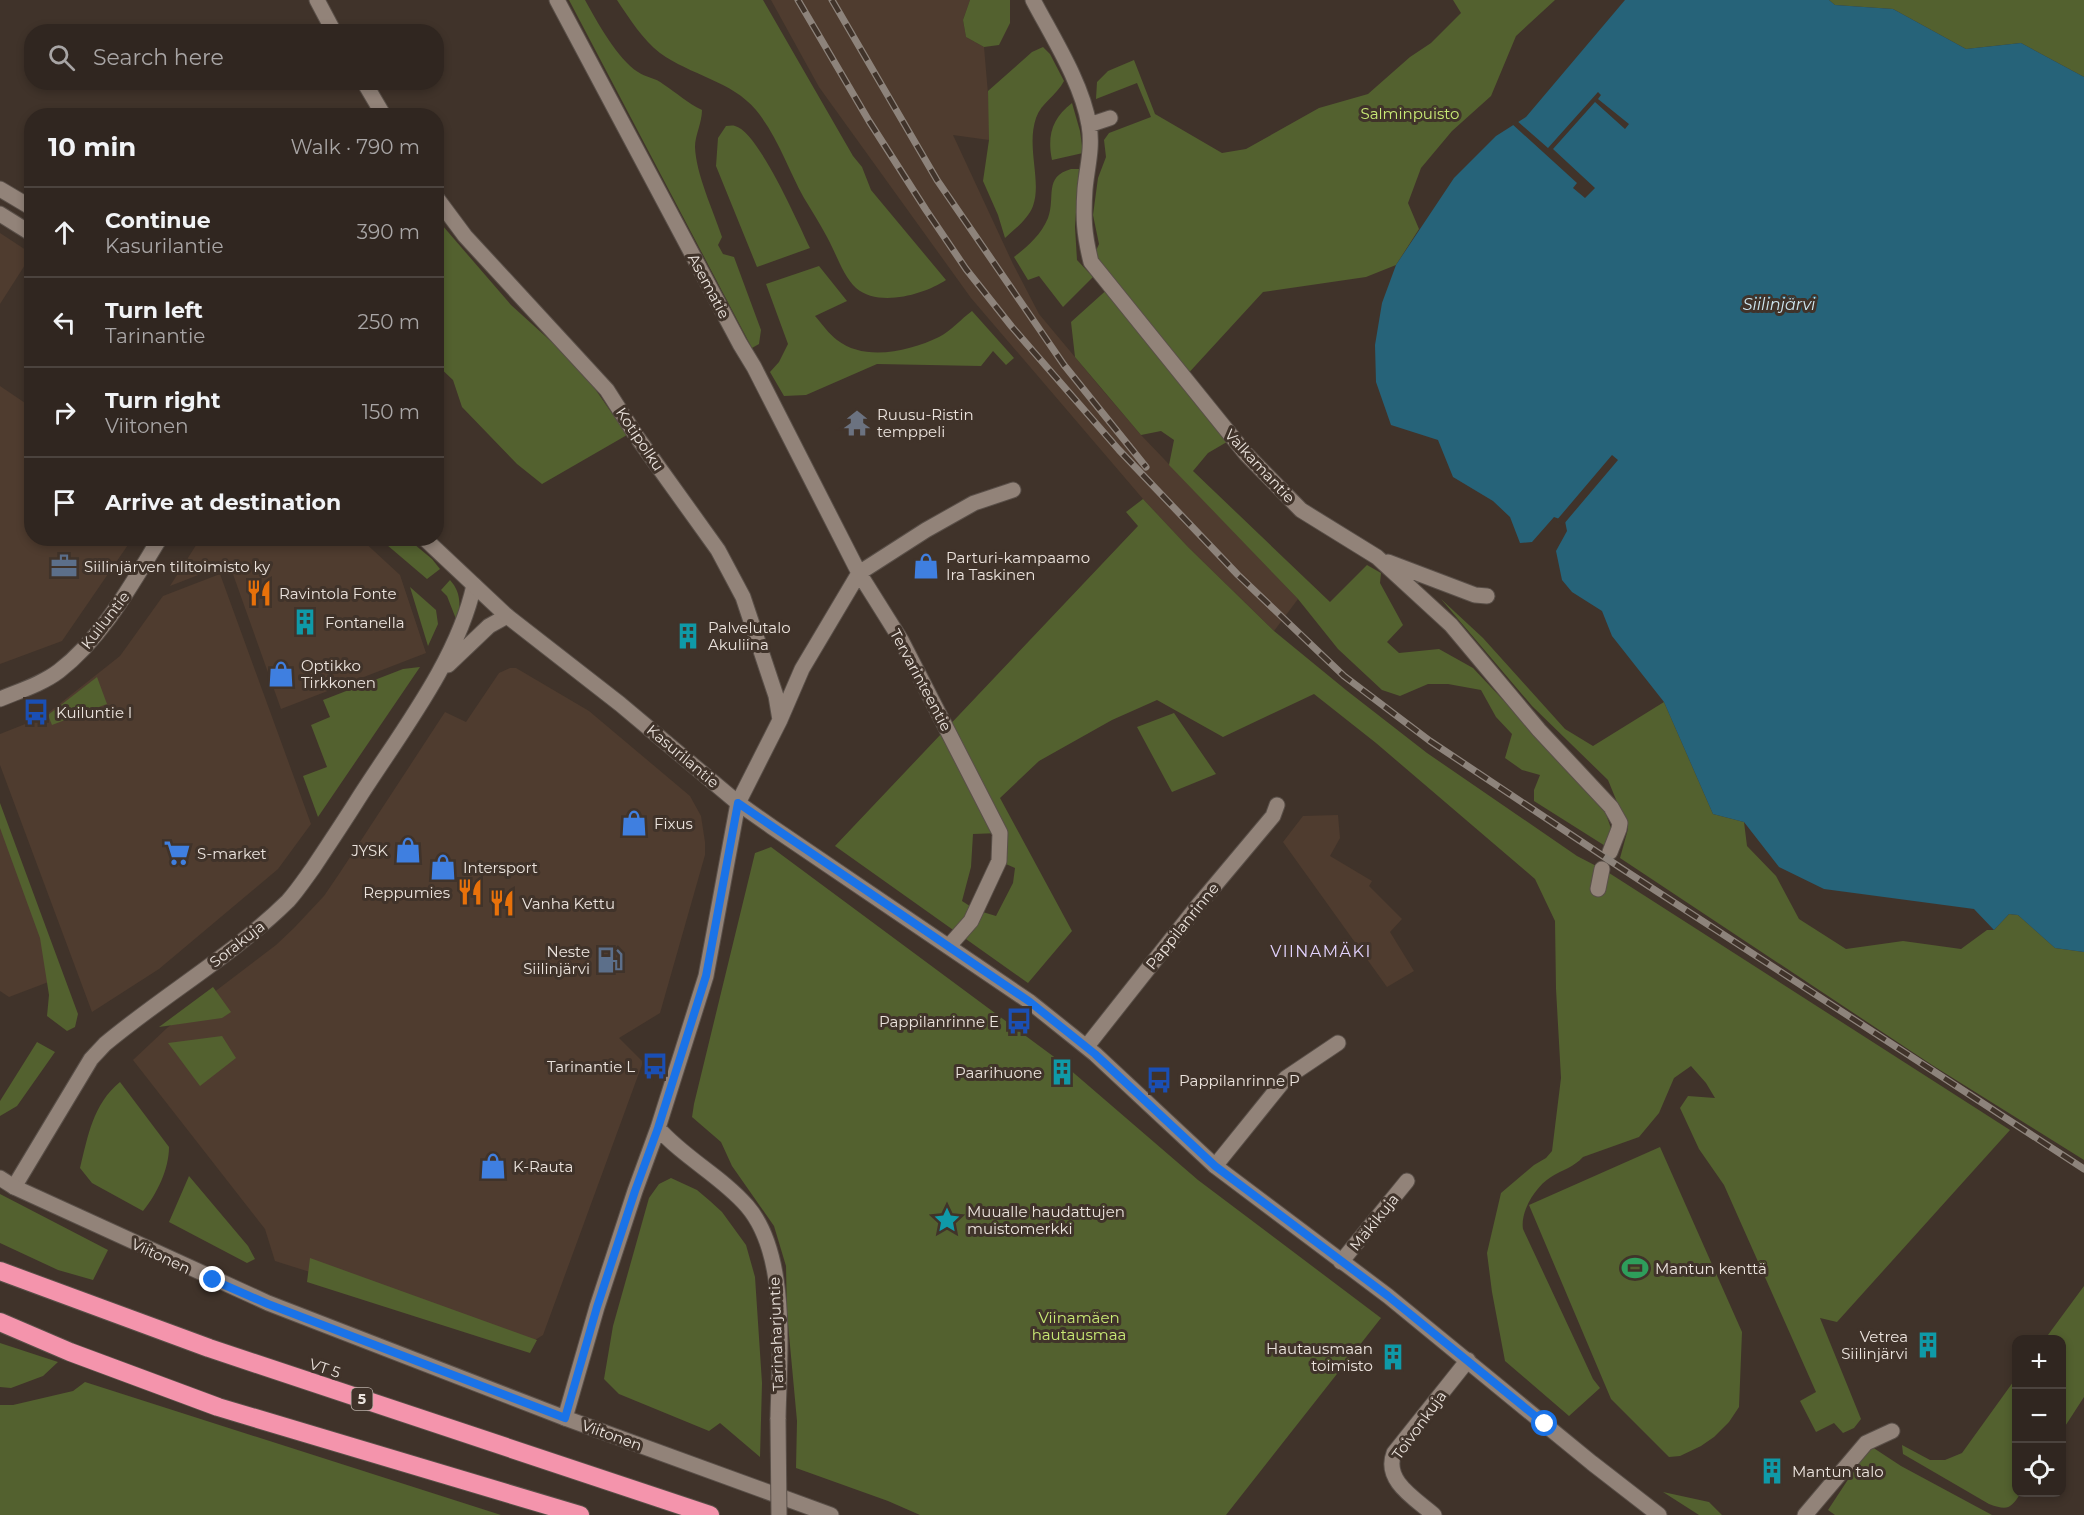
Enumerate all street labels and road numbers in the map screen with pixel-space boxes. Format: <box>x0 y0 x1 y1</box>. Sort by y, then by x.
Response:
street label: Asematie <box>684 250 734 322</box>
street label: Kotipolku <box>612 404 668 474</box>
street label: Valkamantie <box>1221 425 1299 507</box>
street label: Kuiluntie <box>77 587 133 653</box>
street label: Tervarinteentie <box>886 626 956 734</box>
street label: Kasurilantie <box>643 720 723 792</box>
street label: Pappilanrinne <box>1141 879 1223 973</box>
street label: Sorakuja <box>206 917 268 971</box>
street label: Mäkikuja <box>1345 1190 1403 1254</box>
street label: Viitonen <box>129 1234 193 1278</box>
street label: Tarinaharjuntie <box>765 1276 787 1392</box>
street label: VT 5 <box>307 1354 343 1382</box>
street label: Toivonkuja <box>1388 1387 1450 1463</box>
road number: 5 <box>352 1388 372 1410</box>
street label: Viitonen <box>579 1415 645 1455</box>

